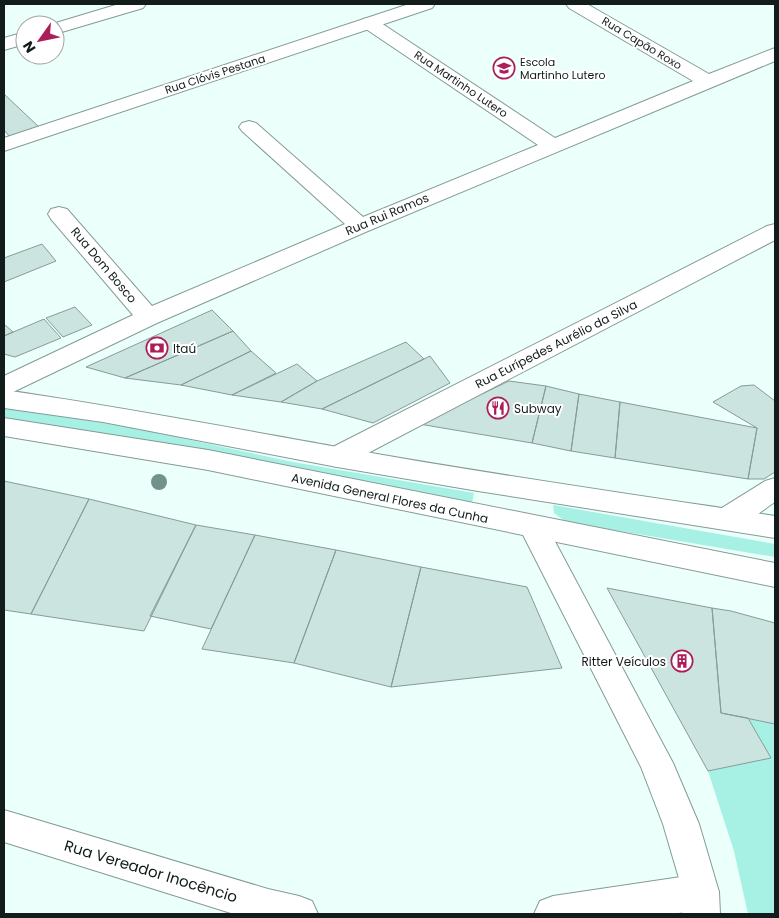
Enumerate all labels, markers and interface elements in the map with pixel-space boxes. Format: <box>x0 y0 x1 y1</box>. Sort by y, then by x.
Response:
street label: Rua Capão Roxo <box>599 13 685 73</box>
north arrow <box>15 15 65 65</box>
text: N <box>18 37 40 57</box>
street label: Rua Martinho Lutero <box>411 47 511 121</box>
street label: Rua Clóvis Pestana <box>163 50 267 98</box>
place label: Escola Martinho Lutero <box>520 54 606 83</box>
school or university icon: Escola Martinho Lutero <box>492 56 516 80</box>
street label: Rua Rui Ramos <box>343 189 431 239</box>
street label: Rua Dom Bosco <box>67 223 141 307</box>
street label: Rua Eurípedes Aurélio da Silva <box>472 296 640 392</box>
bank icon: Itaú <box>145 336 169 360</box>
place label: Itaú <box>173 340 196 357</box>
restaurant icon: Subway <box>486 396 510 420</box>
place label: Subway <box>514 400 562 417</box>
street label: Avenida General Flores da Cunha <box>290 469 490 527</box>
building icon: Ritter Veículos <box>670 649 694 673</box>
place label: Ritter Veículos <box>582 653 666 670</box>
street label: Rua Vereador Inocêncio <box>62 835 240 907</box>

